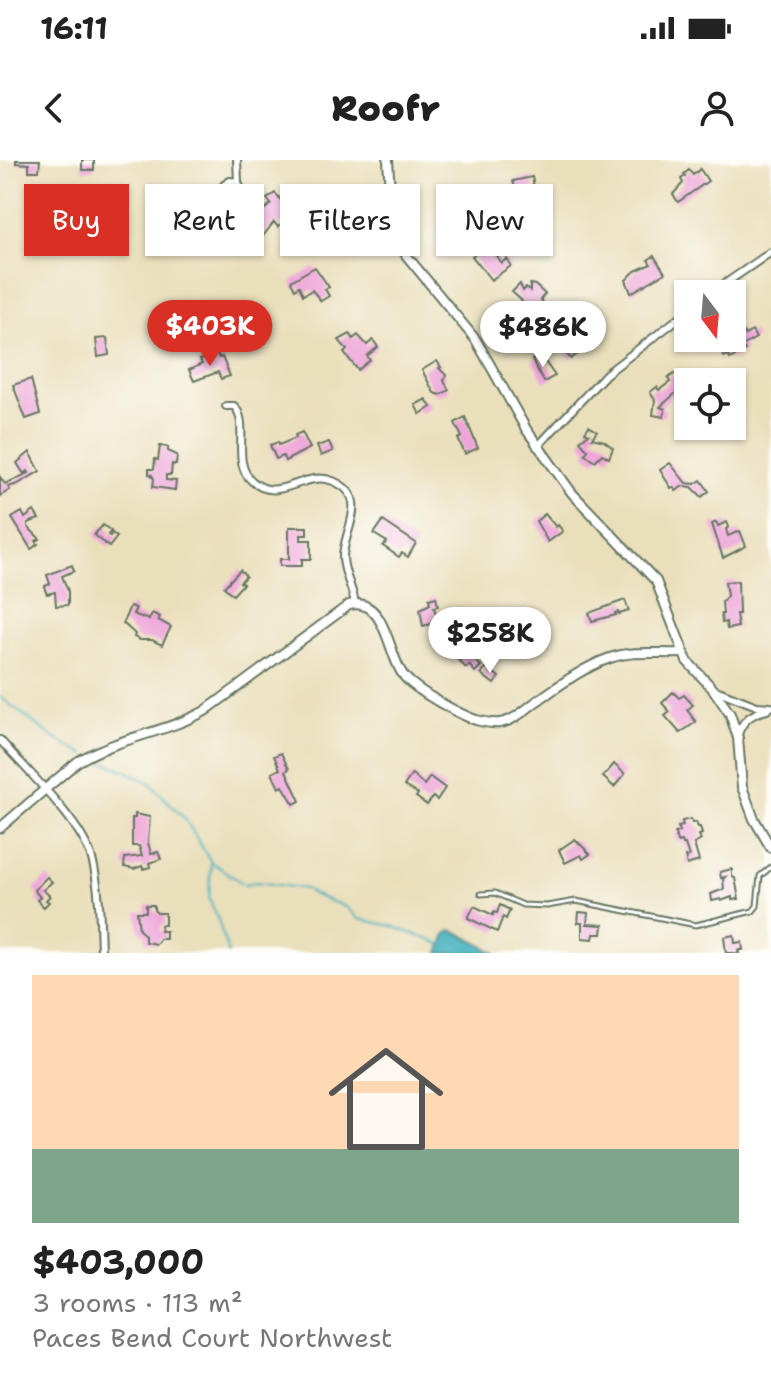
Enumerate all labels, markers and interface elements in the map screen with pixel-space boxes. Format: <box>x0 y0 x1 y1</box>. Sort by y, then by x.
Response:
text: 16:11 <box>40 8 108 49</box>
text: Roofr <box>331 84 440 133</box>
icon: back <box>32 86 76 130</box>
icon: person <box>695 86 739 130</box>
chip: Buy <box>24 184 129 256</box>
chip: Rent <box>145 184 264 256</box>
chip: Filters <box>280 184 420 256</box>
chip: New <box>436 184 553 256</box>
north arrow <box>674 280 746 352</box>
map controls <box>674 280 746 440</box>
pin: $403K <box>154 300 266 368</box>
pin: $486K <box>487 301 599 369</box>
text: $403K <box>165 308 255 343</box>
text: $486K <box>498 309 588 344</box>
button: locate <box>674 368 746 440</box>
pin: $258K <box>434 607 546 675</box>
text: $258K <box>446 615 534 650</box>
icon: home <box>314 1027 458 1171</box>
text: $403,000 <box>32 1239 204 1285</box>
text: 3 rooms · 113 m² <box>32 1285 243 1320</box>
text: Paces Bend Court Northwest <box>32 1320 392 1355</box>

